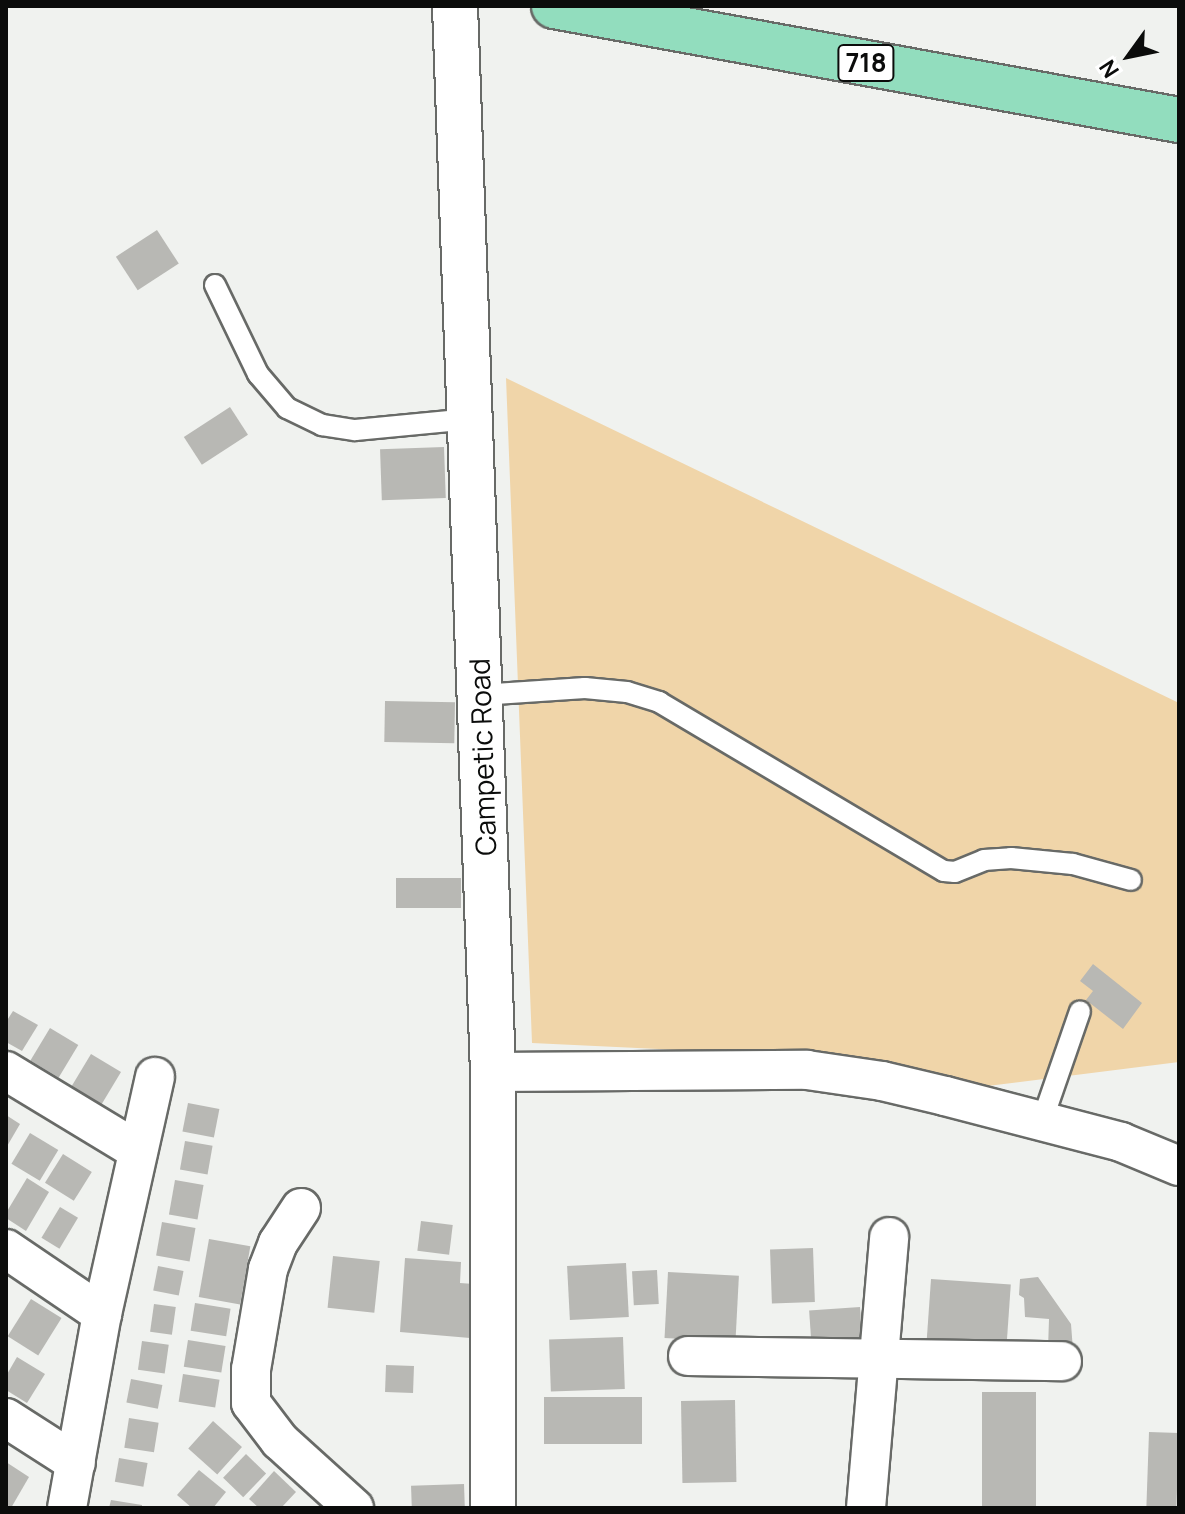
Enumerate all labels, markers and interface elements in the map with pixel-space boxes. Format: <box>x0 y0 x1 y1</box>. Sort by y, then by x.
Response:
north arrow <box>1089 16 1169 96</box>
road number: 718 <box>836 41 896 85</box>
text: N <box>1092 54 1126 84</box>
street label: Campetic Road <box>462 658 502 856</box>

